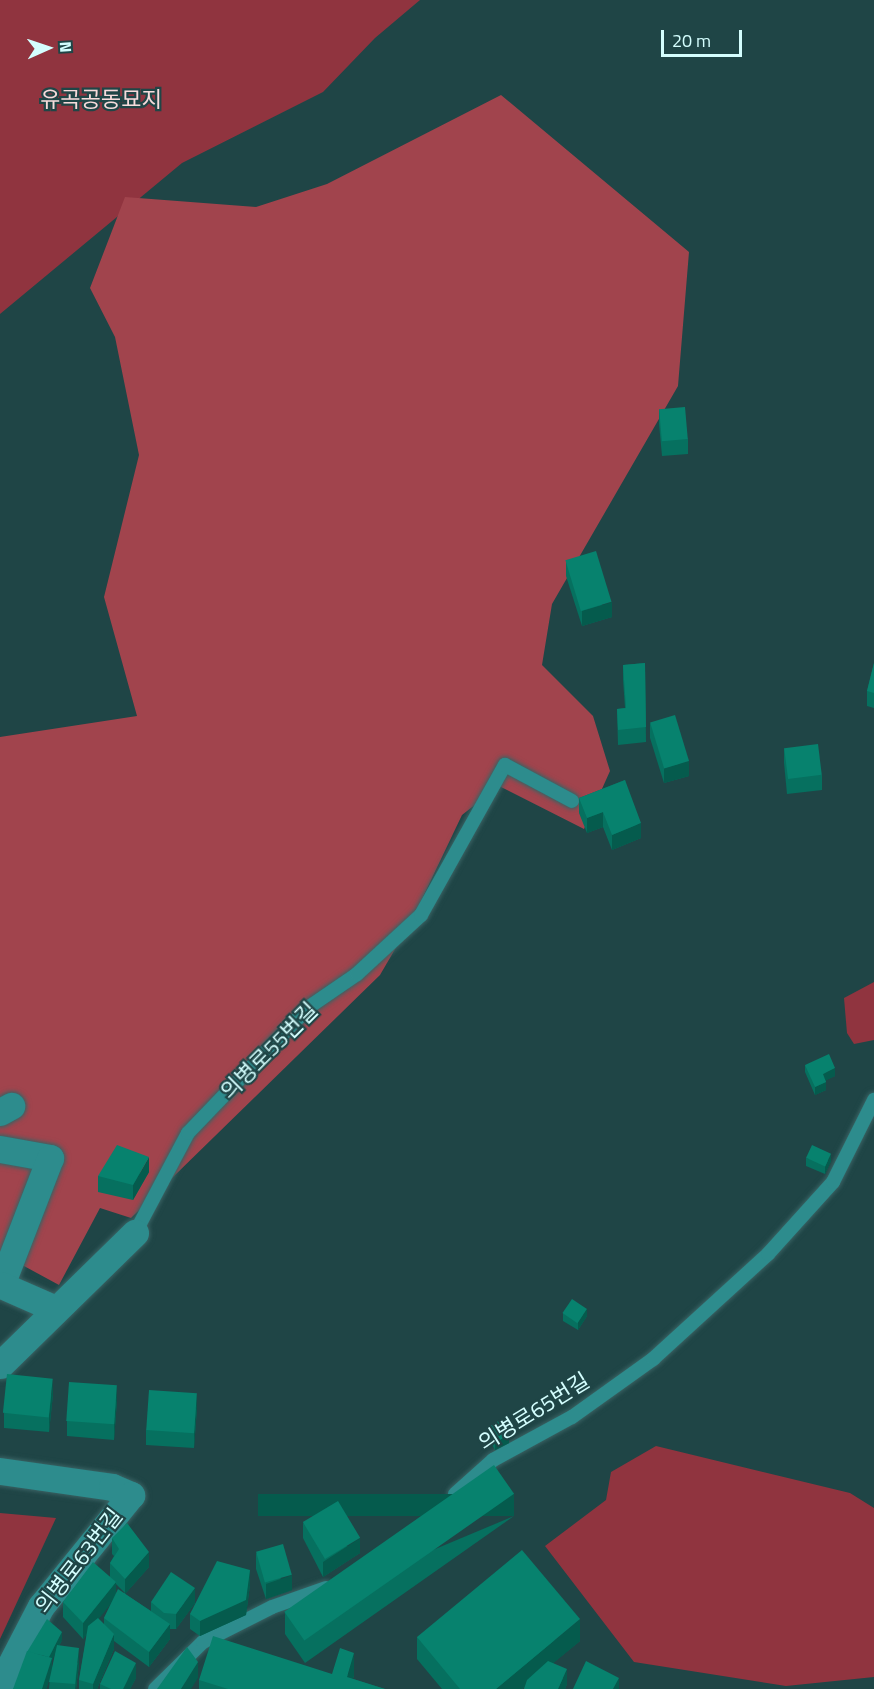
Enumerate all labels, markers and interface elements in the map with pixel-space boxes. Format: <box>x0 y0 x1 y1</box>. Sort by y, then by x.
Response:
north arrow <box>18 18 78 78</box>
scale bar <box>664 18 745 56</box>
text: 20 m <box>672 27 711 54</box>
text: N <box>54 41 78 53</box>
park label: 유곡공동묘지 <box>40 87 162 113</box>
street label: 의병로55번길 <box>215 997 323 1105</box>
street label: 의병로65번길 <box>474 1367 594 1457</box>
street label: 의병로63번길 <box>30 1503 128 1619</box>

